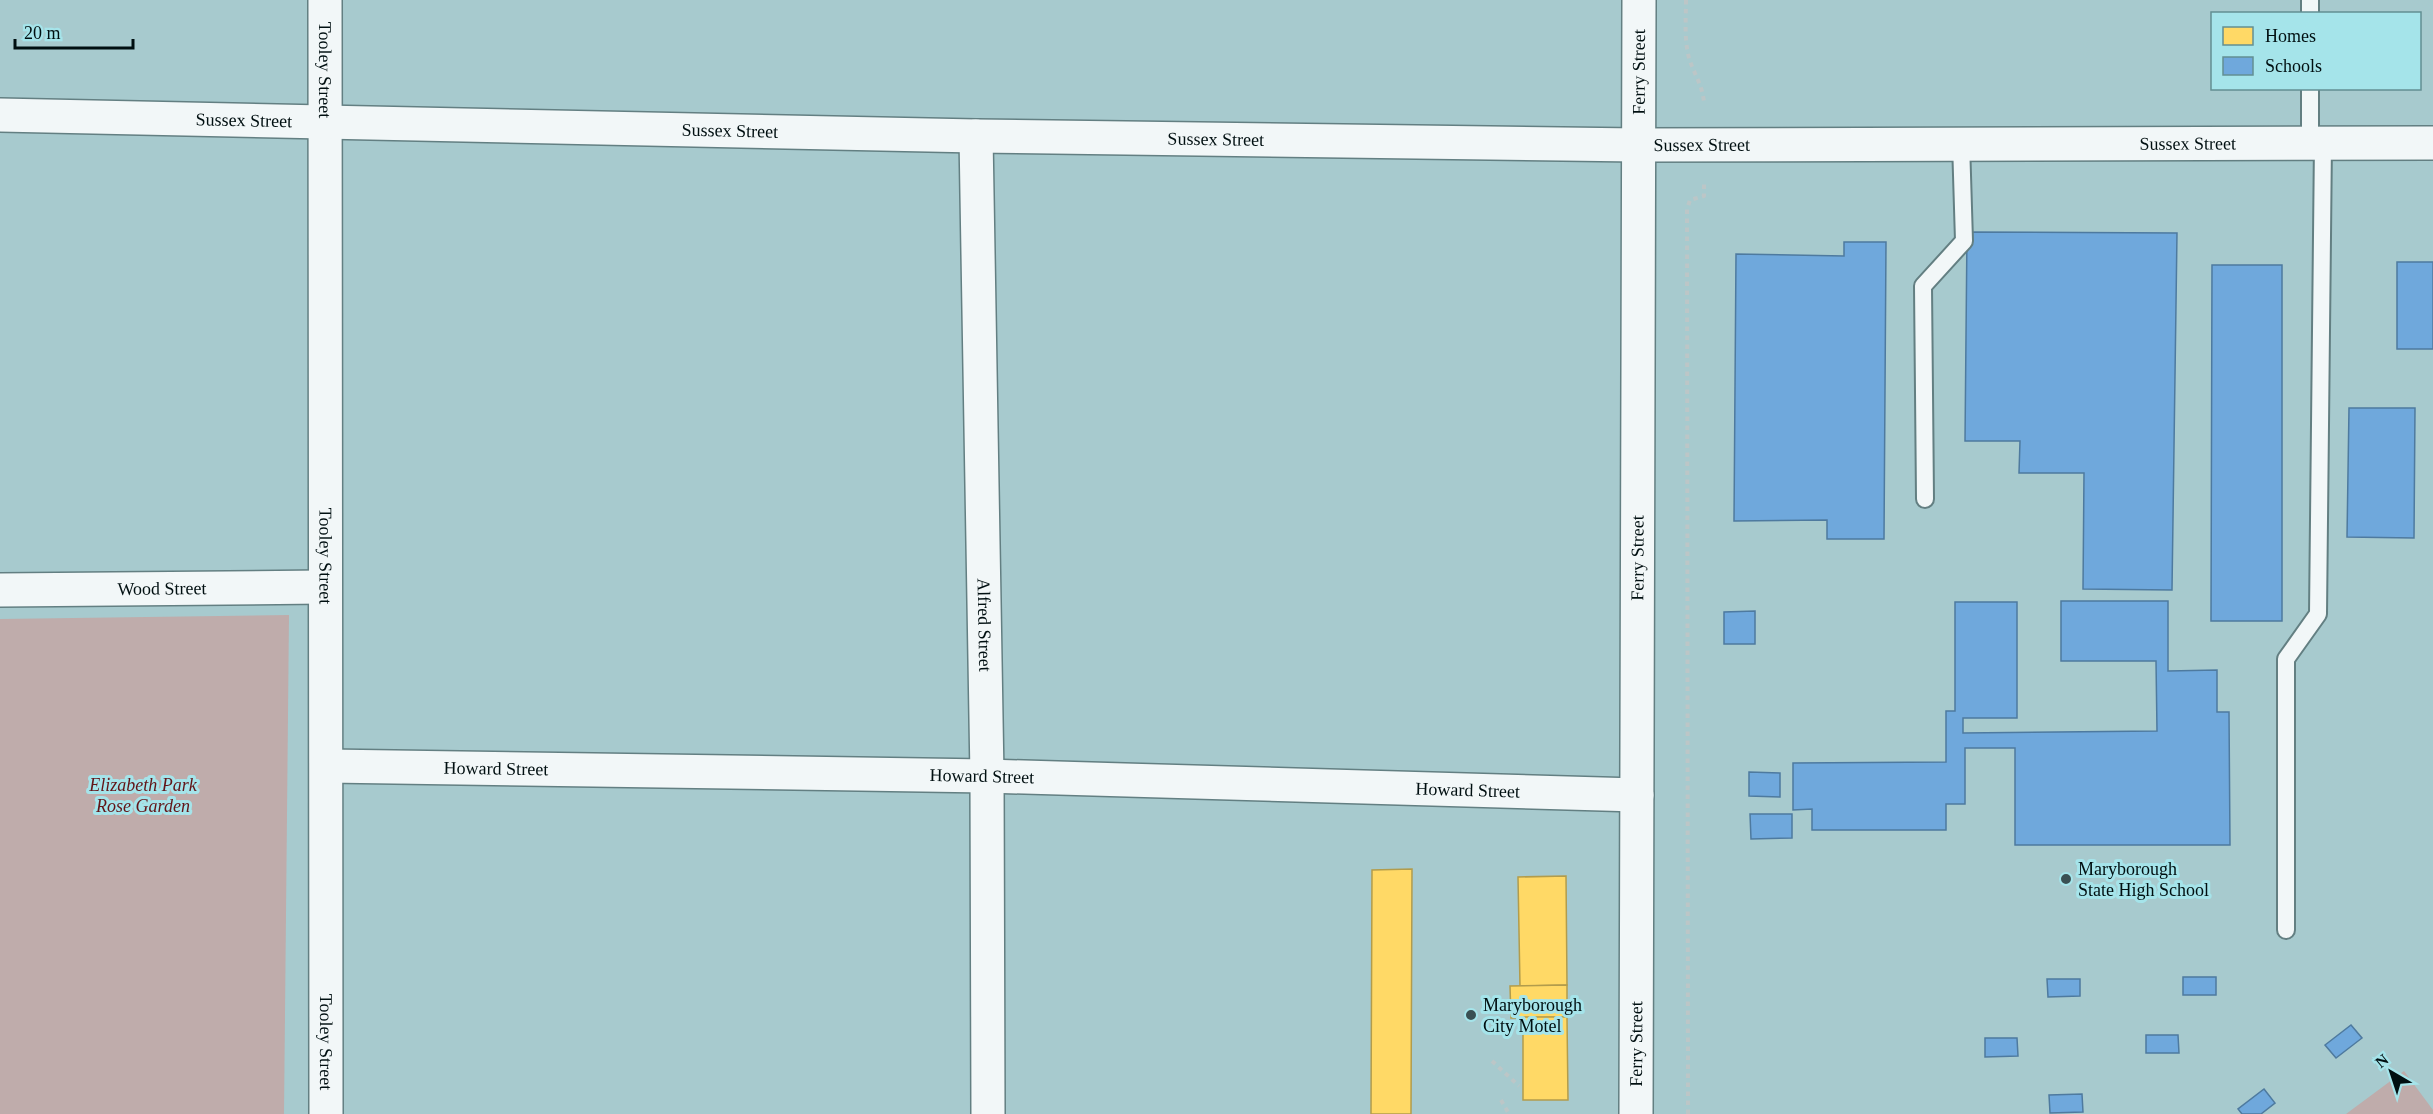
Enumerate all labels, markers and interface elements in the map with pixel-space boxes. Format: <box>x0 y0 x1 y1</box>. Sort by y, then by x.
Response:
scale bar <box>15 12 134 50</box>
legend <box>2211 12 2421 90</box>
street label: Tooley Street <box>315 22 335 118</box>
text: 20 m <box>24 23 61 43</box>
text: Homes <box>2265 26 2316 46</box>
street label: Ferry Street <box>1629 29 1649 115</box>
text: Schools <box>2265 56 2322 76</box>
street label: Sussex Street <box>195 109 292 131</box>
street label: Sussex Street <box>681 120 778 142</box>
street label: Sussex Street <box>1167 129 1264 150</box>
street label: Sussex Street <box>2139 133 2236 154</box>
street label: Sussex Street <box>1653 135 1750 155</box>
street label: Tooley Street <box>315 508 336 604</box>
street label: Ferry Street <box>1627 515 1648 601</box>
street label: Wood Street <box>117 578 207 599</box>
street label: Alfred Street <box>974 578 995 672</box>
street label: Howard Street <box>444 758 548 779</box>
street label: Howard Street <box>930 765 1034 787</box>
park label: Elizabeth Park Rose Garden <box>88 775 198 816</box>
street label: Howard Street <box>1415 779 1520 802</box>
place label: Maryborough State High School <box>2078 859 2209 900</box>
marker: Maryborough State High School <box>2059 872 2073 886</box>
street label: Tooley Street <box>316 994 336 1090</box>
place label: Maryborough City Motel <box>1483 995 1582 1036</box>
street label: Ferry Street <box>1626 1001 1646 1087</box>
marker: Maryborough City Motel <box>1464 1008 1478 1022</box>
north arrow <box>2361 1042 2421 1102</box>
text: N <box>2372 1050 2392 1071</box>

